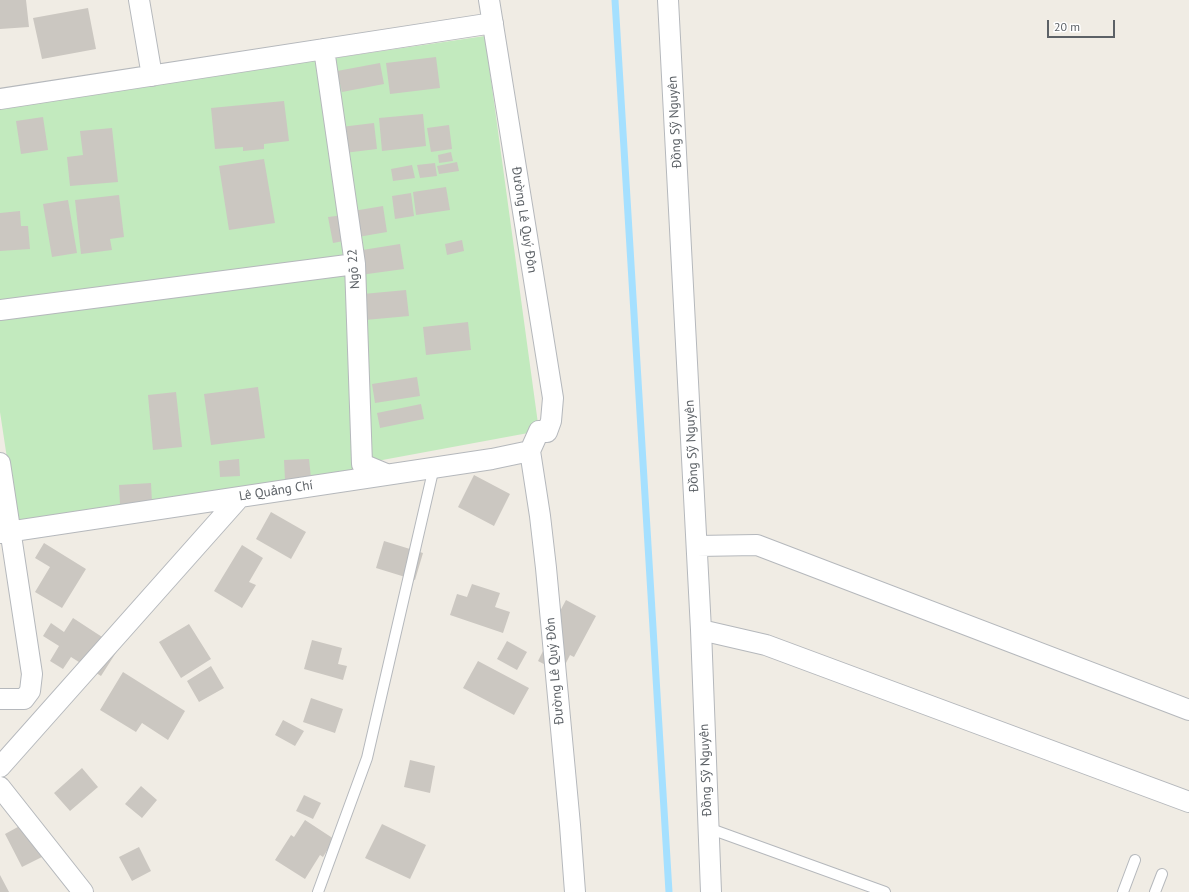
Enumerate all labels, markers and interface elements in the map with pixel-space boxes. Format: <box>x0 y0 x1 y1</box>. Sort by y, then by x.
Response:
scale bar <box>1049 12 1117 38</box>
text: 20 m <box>1054 19 1080 34</box>
street label: Đồng Sỹ Nguyên <box>665 75 685 169</box>
street label: Đường Lê Quý Đôn <box>508 166 540 274</box>
street label: Ngõ 22 <box>345 248 363 290</box>
street label: Đồng Sỹ Nguyên <box>682 399 702 493</box>
street label: Lê Quảng Chí <box>238 477 314 505</box>
street label: Đường Lê Quý Đôn <box>543 617 567 725</box>
street label: Đồng Sỹ Nguyên <box>697 723 715 817</box>

